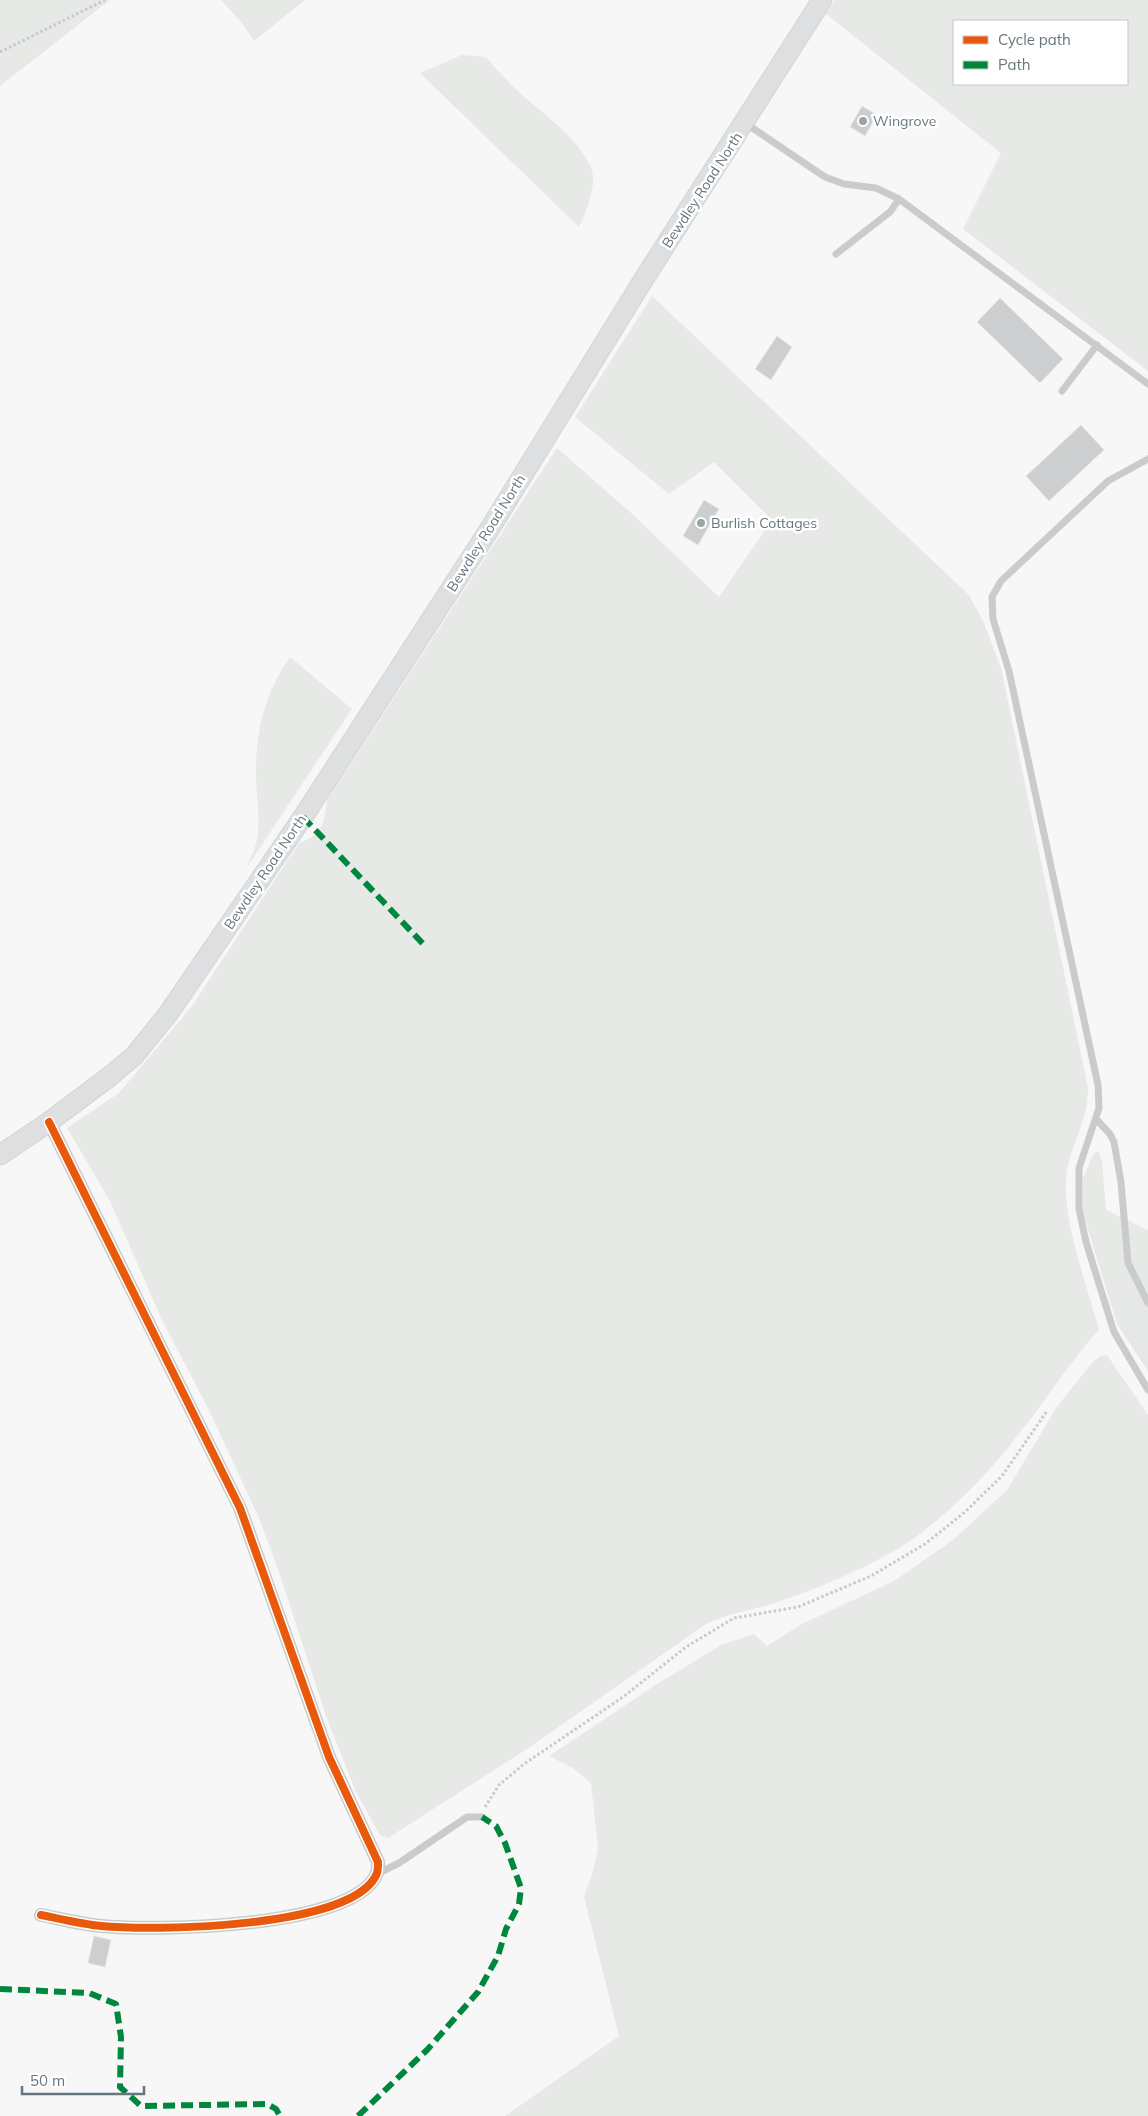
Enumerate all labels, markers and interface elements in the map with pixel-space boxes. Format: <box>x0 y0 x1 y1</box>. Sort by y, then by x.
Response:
legend <box>953 20 1128 85</box>
text: Cycle path <box>998 30 1071 49</box>
text: Path <box>998 55 1030 74</box>
place label: Wingrove <box>873 112 936 130</box>
marker: Wingrove <box>857 115 869 127</box>
street label: Bewdley Road North <box>658 129 746 251</box>
street label: Bewdley Road North <box>443 471 529 595</box>
place label: Burlish Cottages <box>711 514 817 532</box>
marker: Burlish Cottages <box>695 517 707 529</box>
street label: Bewdley Road North <box>220 811 310 933</box>
scale bar <box>22 2064 145 2096</box>
text: 50 m <box>30 2071 65 2090</box>

